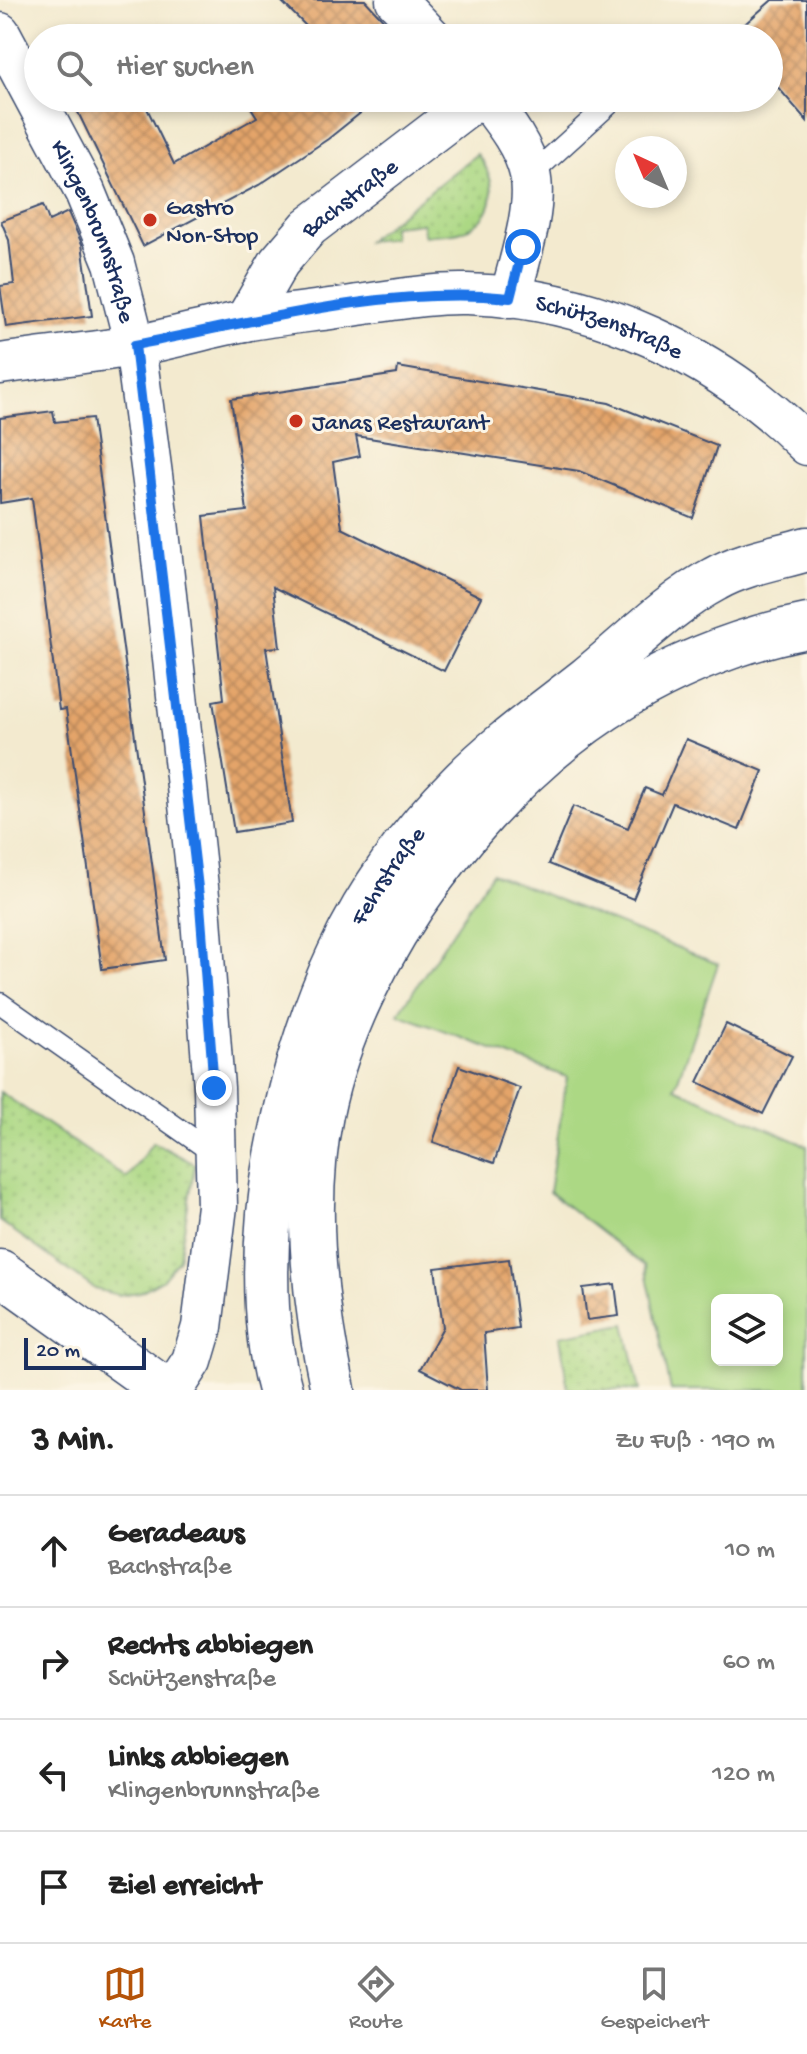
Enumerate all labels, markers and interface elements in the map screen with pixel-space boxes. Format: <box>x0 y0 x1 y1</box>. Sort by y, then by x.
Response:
search box <box>24 24 783 112</box>
icon: search <box>52 46 96 90</box>
text: Hier suchen <box>116 51 254 86</box>
street label: Klingenbrunnstraße <box>42 136 140 327</box>
north arrow <box>615 136 687 208</box>
street label: Bachstraße <box>295 153 405 245</box>
place label: Gastro Non-Stop <box>166 195 258 252</box>
marker: Gastro Non-Stop <box>141 211 159 229</box>
route start <box>505 229 541 265</box>
street label: Schützenstraße <box>533 290 688 368</box>
place label: Janas Restaurant <box>312 410 491 439</box>
marker: Janas Restaurant <box>287 412 305 430</box>
street label: Fehrstraße <box>345 821 433 932</box>
route end <box>196 1070 232 1106</box>
map controls <box>711 1294 783 1366</box>
button: layers <box>711 1294 783 1366</box>
scale bar <box>24 1334 146 1370</box>
text: 20 m <box>36 1339 80 1365</box>
text: 3 Min. <box>32 1422 116 1462</box>
text: Zu Fuß · 190 m <box>615 1427 775 1458</box>
text: Geradeaus <box>108 1518 245 1553</box>
icon: ahead <box>32 1529 76 1573</box>
text: 10 m <box>725 1536 775 1567</box>
text: Bachstraße <box>108 1553 232 1584</box>
text: Rechts abbiegen <box>108 1630 313 1665</box>
icon: right <box>32 1641 76 1685</box>
text: 60 m <box>722 1648 775 1679</box>
text: Schützenstraße <box>108 1665 276 1696</box>
text: Links abbiegen <box>108 1742 288 1777</box>
icon: left <box>32 1753 76 1797</box>
text: 120 m <box>712 1760 775 1791</box>
text: Klingenbrunnstraße <box>108 1777 319 1808</box>
icon: arrive <box>32 1865 76 1909</box>
text: Ziel erreicht <box>108 1870 260 1905</box>
tab: Karte <box>99 1962 151 2036</box>
tab: Route <box>349 1962 403 2036</box>
tab: Gespeichert <box>600 1962 708 2036</box>

